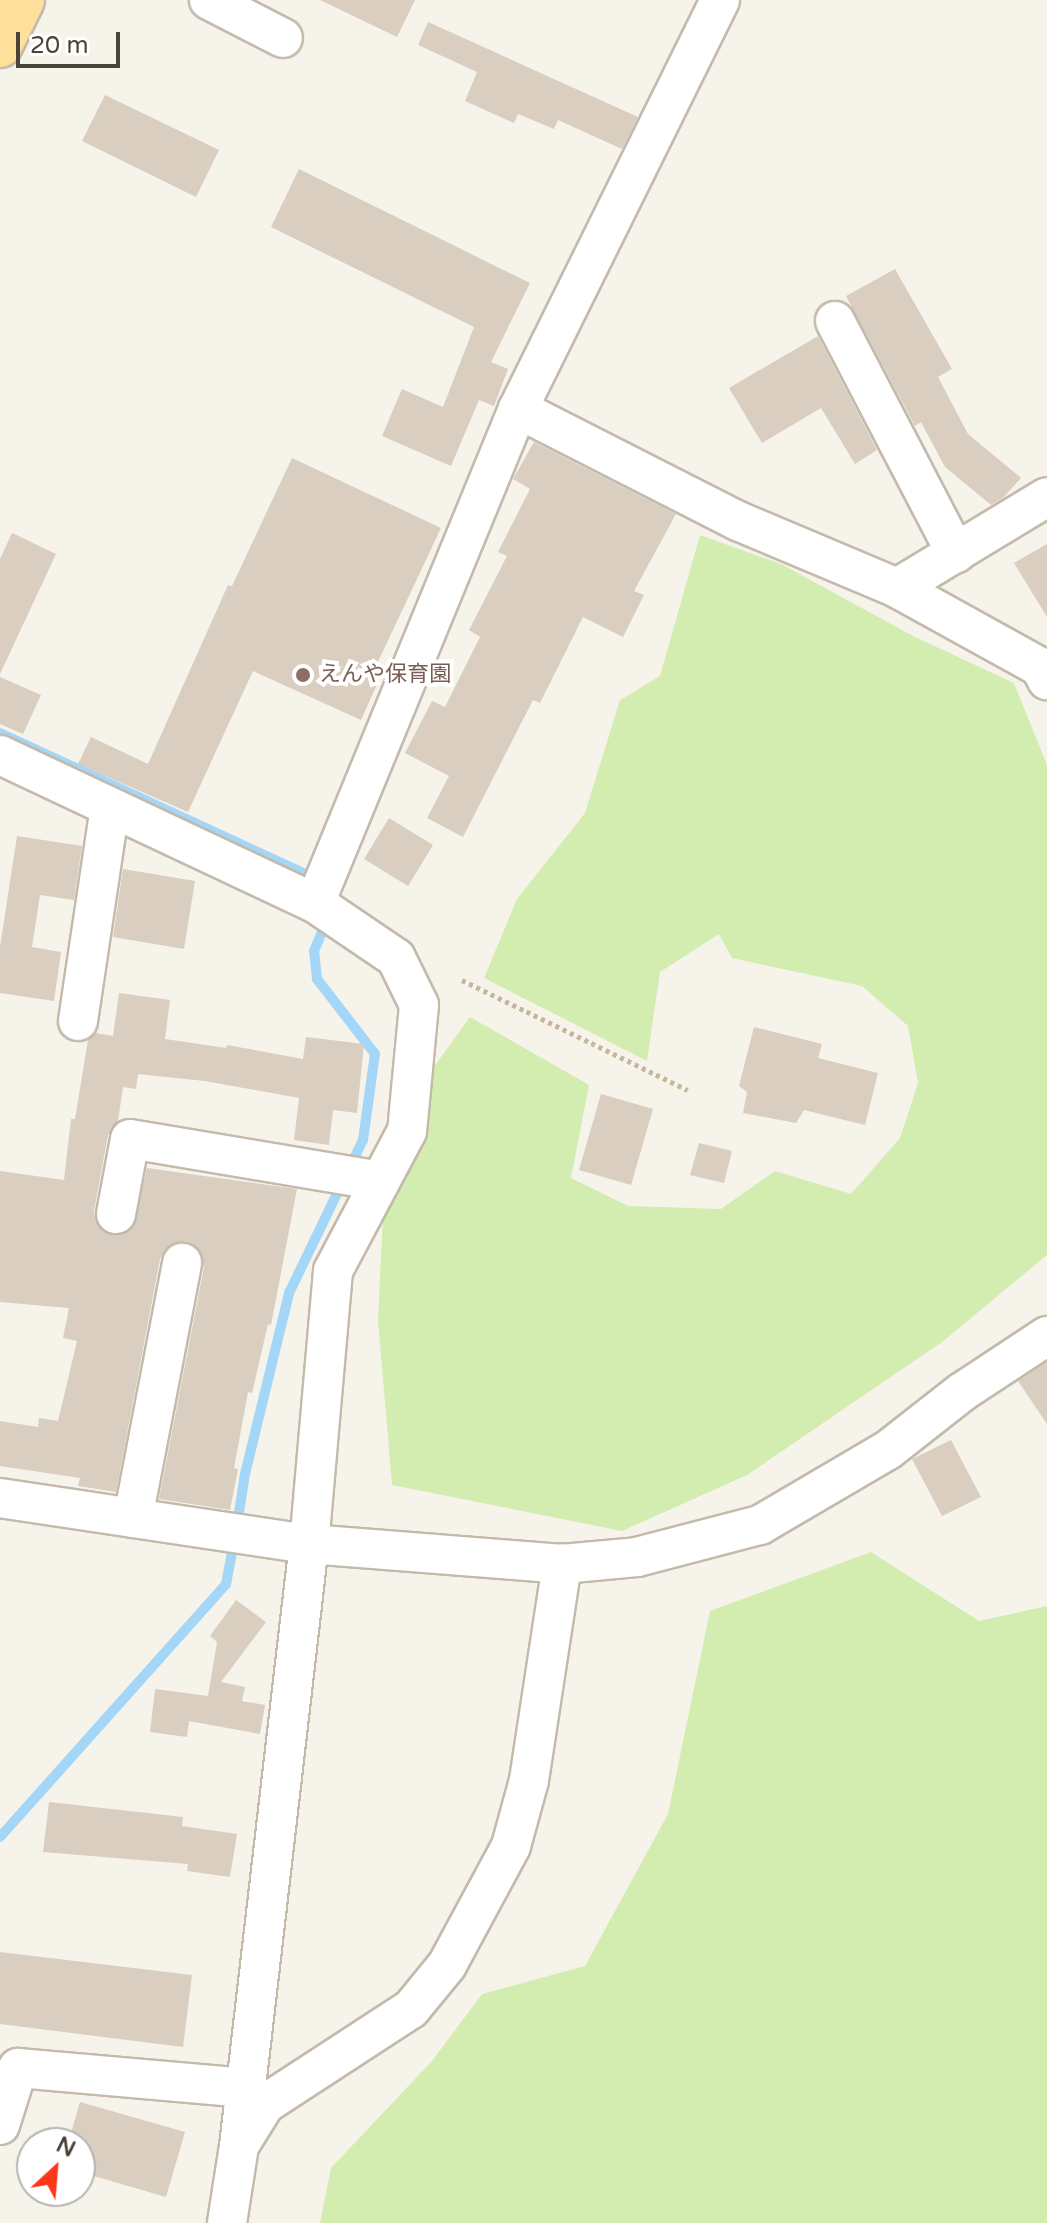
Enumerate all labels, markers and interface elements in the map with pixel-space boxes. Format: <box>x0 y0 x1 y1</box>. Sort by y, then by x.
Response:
scale bar <box>20 16 124 66</box>
text: 20 m <box>30 31 88 60</box>
place label: えんや保育園 <box>319 662 451 688</box>
marker: えんや保育園 <box>294 666 312 684</box>
north arrow <box>16 2127 96 2207</box>
text: N <box>52 2132 79 2163</box>

